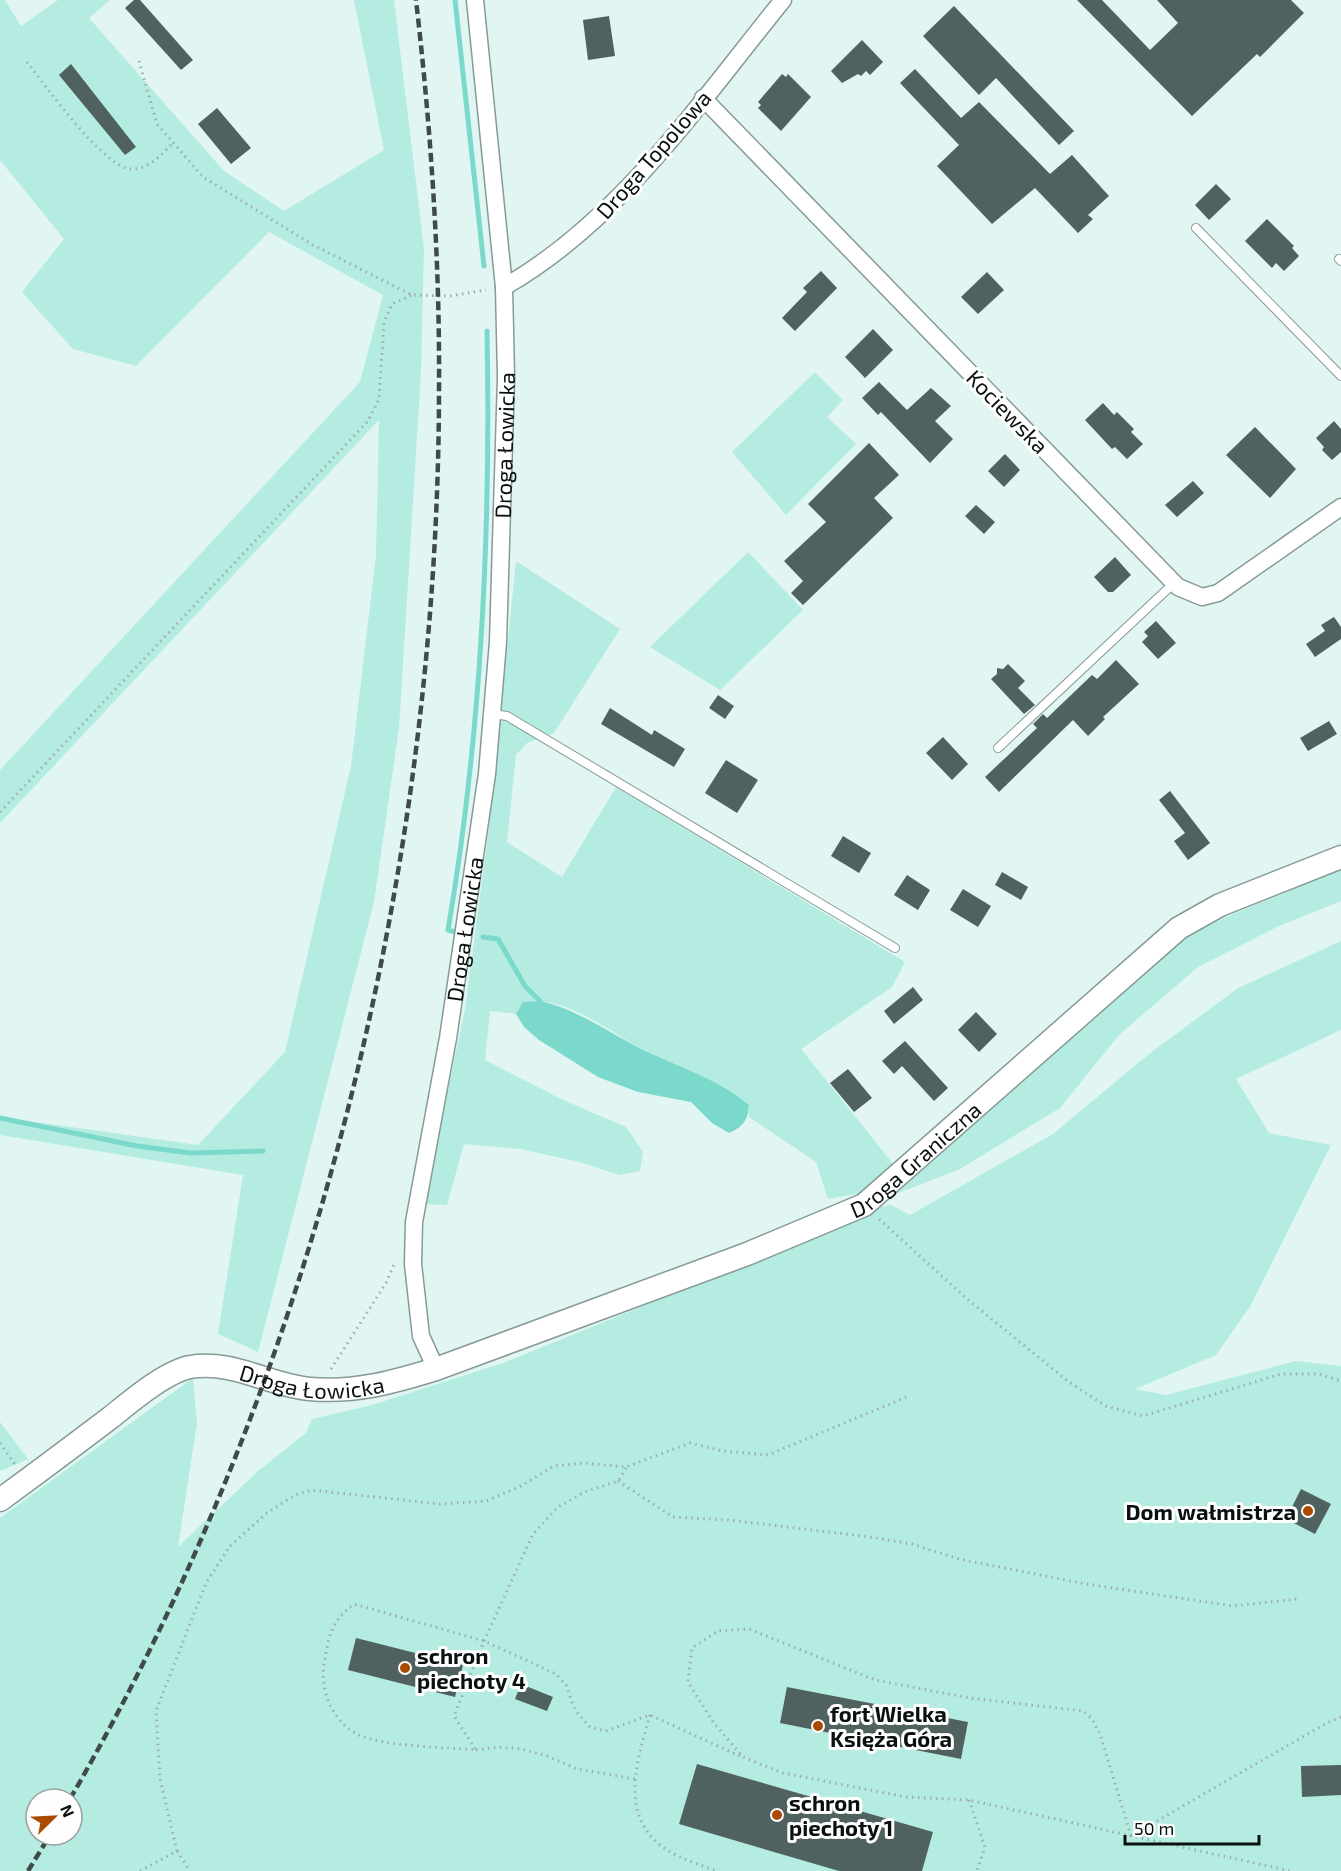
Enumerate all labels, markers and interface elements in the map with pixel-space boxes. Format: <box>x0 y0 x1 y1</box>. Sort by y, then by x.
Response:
street label: Droga Topolowa <box>590 85 716 223</box>
street label: Kociewska <box>962 364 1054 458</box>
street label: Droga Łowicka <box>489 372 519 519</box>
street label: Droga Łowicka <box>441 855 488 1003</box>
street label: Droga Graniczna <box>846 1096 986 1222</box>
street label: Droga Łowicka <box>237 1358 386 1403</box>
place label: Dom wałmistrza <box>1126 1498 1296 1524</box>
marker: Dom wałmistrza <box>1301 1504 1315 1518</box>
place label: schron piechoty 4 <box>417 1642 526 1694</box>
marker: schron piechoty 4 <box>398 1661 412 1675</box>
place label: fort Wielka Księża Góra <box>830 1700 952 1751</box>
marker: fort Wielka Księża Góra <box>811 1719 825 1733</box>
north arrow <box>24 1787 84 1847</box>
place label: schron piechoty 1 <box>789 1789 893 1841</box>
text: N <box>57 1802 79 1820</box>
marker: schron piechoty 1 <box>770 1808 784 1822</box>
scale bar <box>1125 1808 1258 1846</box>
text: 50 m <box>1134 1817 1174 1839</box>

